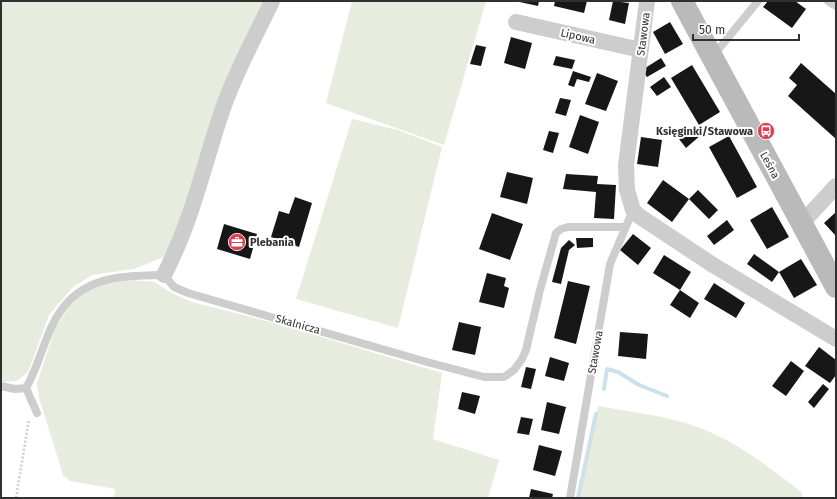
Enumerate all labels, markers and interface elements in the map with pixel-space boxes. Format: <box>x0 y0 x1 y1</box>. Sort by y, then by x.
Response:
street label: Stawowa <box>634 11 653 57</box>
scale bar <box>693 16 799 42</box>
text: 50 m <box>699 23 725 37</box>
street label: Lipowa <box>559 26 597 47</box>
bus stop icon: Księginki/Stawowa <box>756 121 776 141</box>
place label: Księginki/Stawowa <box>656 125 753 138</box>
street label: Leśna <box>757 149 782 181</box>
office icon: Plebania <box>227 232 247 252</box>
place label: Plebania <box>250 236 294 249</box>
street label: Skalnicza <box>274 312 322 337</box>
street label: Stawowa <box>585 329 606 375</box>

